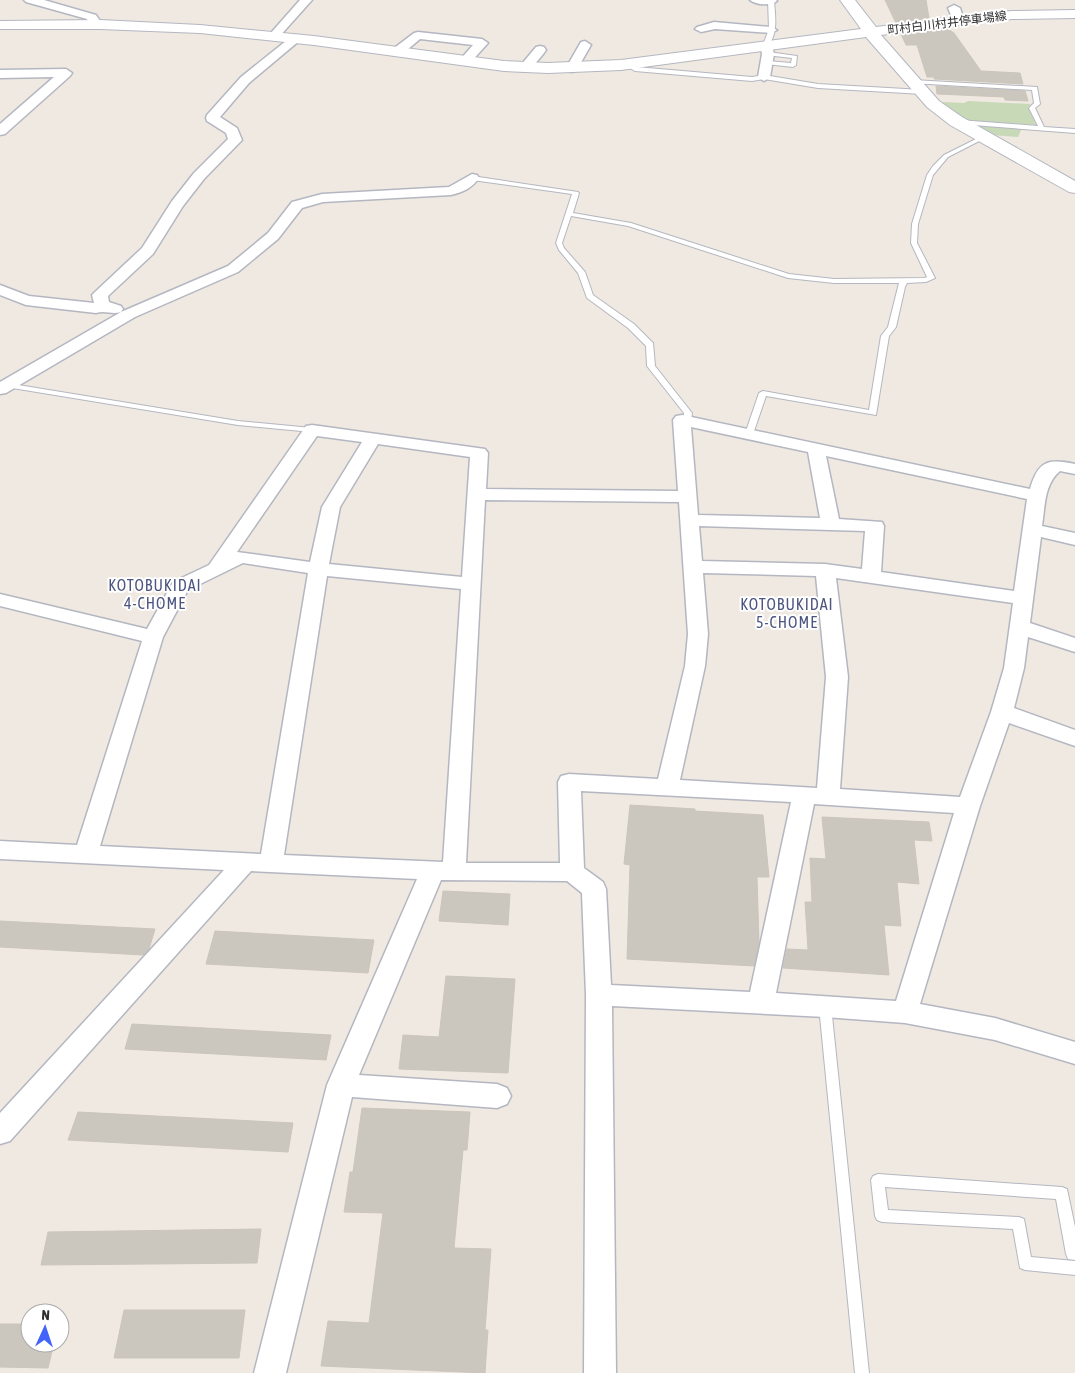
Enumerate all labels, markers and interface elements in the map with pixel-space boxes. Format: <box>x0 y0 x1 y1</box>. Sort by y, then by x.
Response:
street label: 町村白川村井停車場線 <box>887 9 1007 37</box>
district label: KOTOBUKIDAI 4-CHOME <box>108 576 202 612</box>
district label: KOTOBUKIDAI 5-CHOME <box>740 595 834 631</box>
north arrow <box>20 1303 70 1353</box>
text: N <box>41 1307 50 1323</box>

